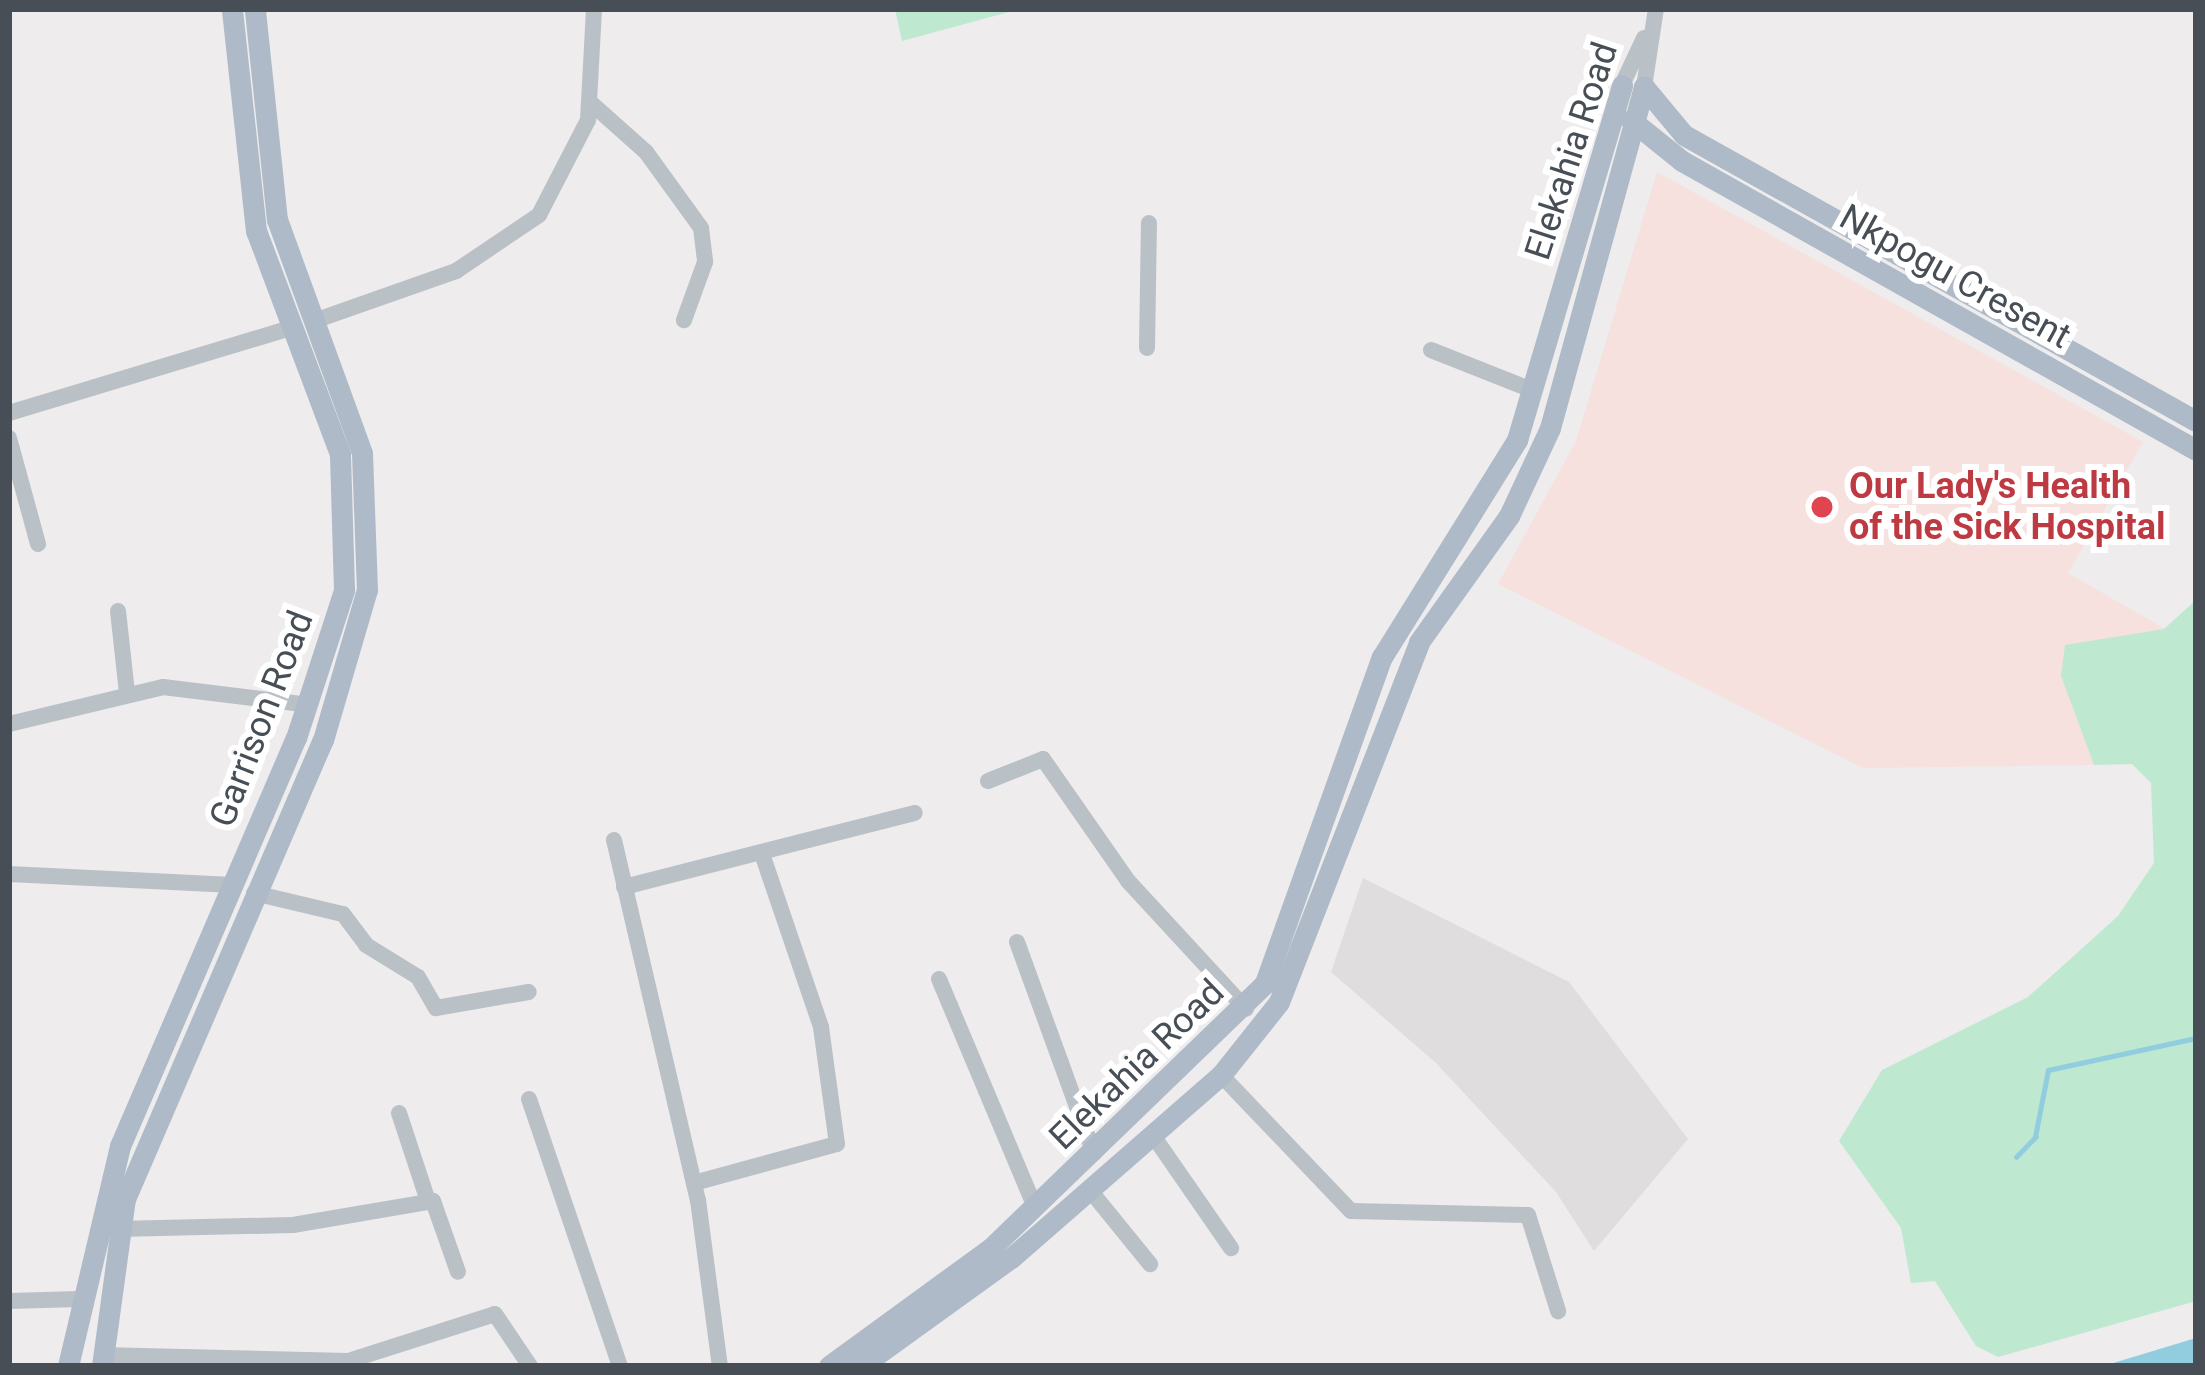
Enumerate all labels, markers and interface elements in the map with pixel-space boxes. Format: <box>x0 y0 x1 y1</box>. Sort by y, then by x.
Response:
street label: Elekahia Road <box>1517 37 1627 265</box>
street label: Nkpogu Cresent <box>1832 196 2078 358</box>
place label: Our Lady's Health of the Sick Hospital <box>1849 464 2165 549</box>
marker: Our Lady's Health of the Sick Hospital <box>1806 491 1838 523</box>
street label: Garrison Road <box>201 605 323 833</box>
street label: Elekahia Road <box>1041 971 1233 1159</box>

